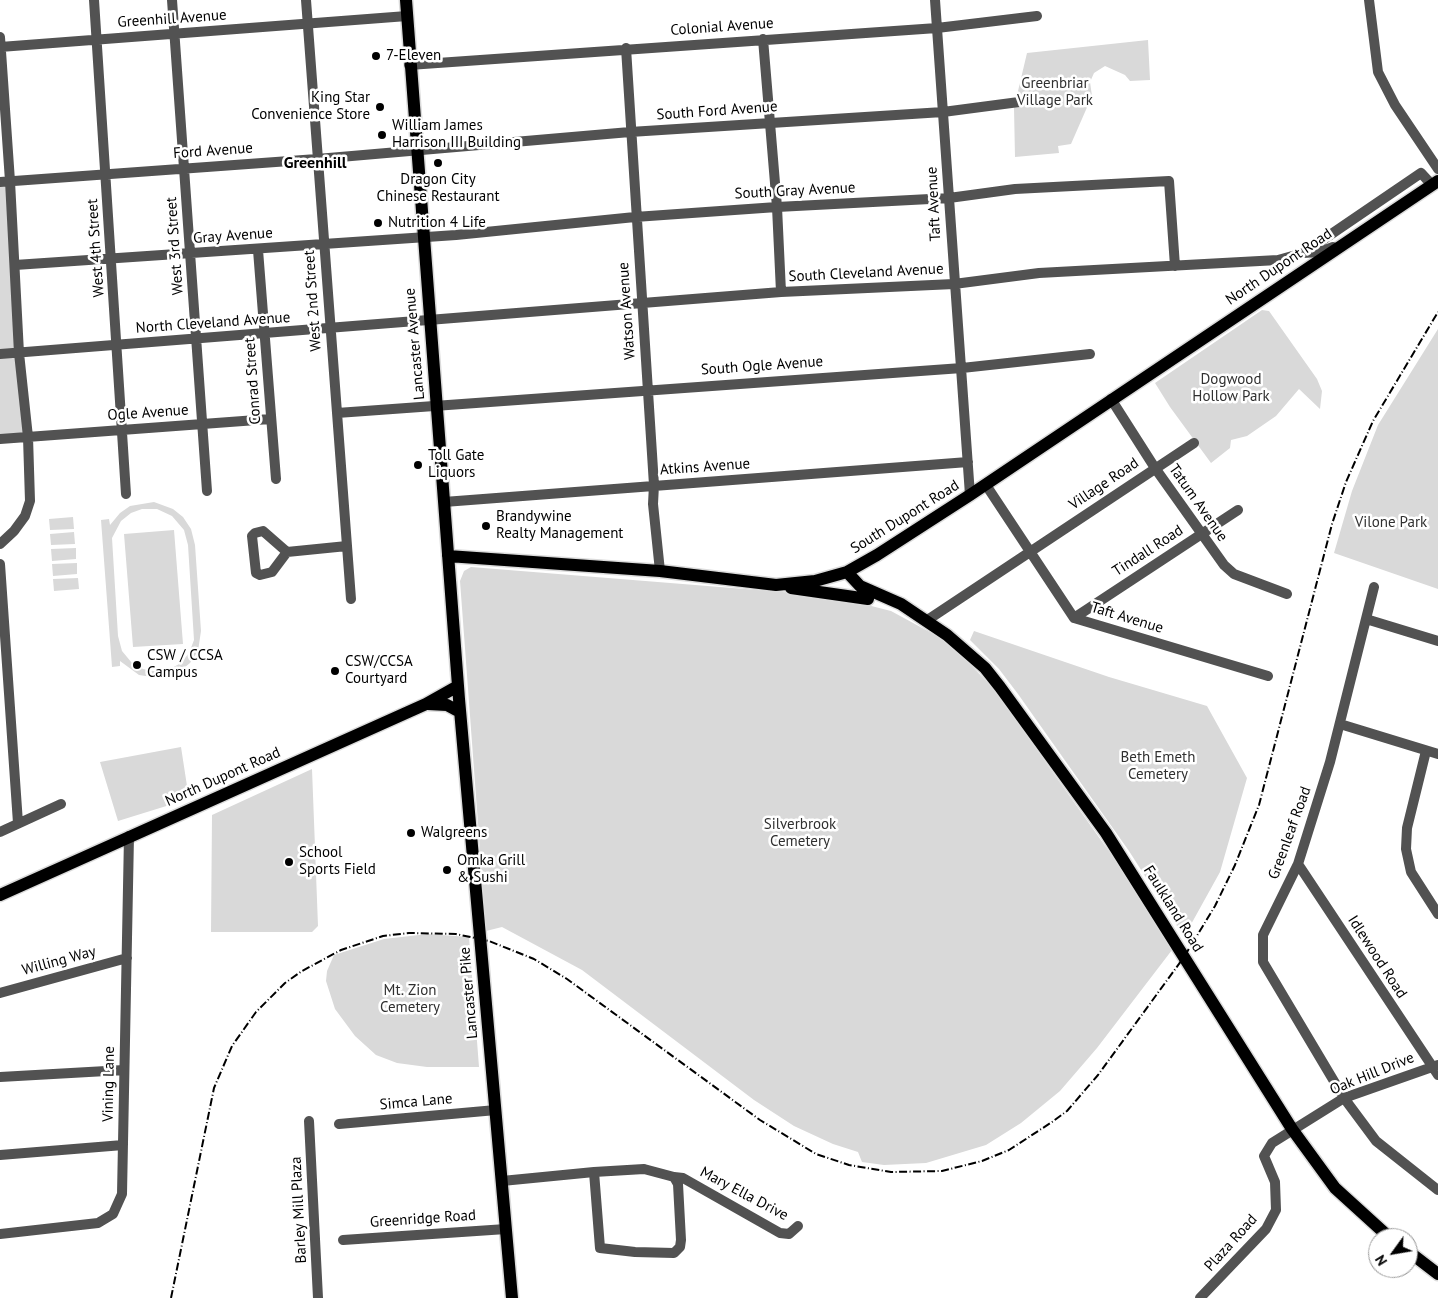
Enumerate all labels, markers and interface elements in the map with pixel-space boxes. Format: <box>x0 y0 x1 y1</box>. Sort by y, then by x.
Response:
street label: Greenhill Avenue <box>117 6 227 32</box>
street label: Colonial Avenue <box>670 14 774 40</box>
place label: 7-Eleven <box>386 47 441 65</box>
marker: 7-Eleven <box>370 50 382 62</box>
park label: Greenbriar Village Park <box>1017 75 1093 110</box>
place label: King Star Convenience Store <box>251 89 370 124</box>
street label: South Ford Avenue <box>656 98 778 124</box>
marker: King Star Convenience Store <box>374 101 386 113</box>
place label: William James Harrison III Building <box>392 117 521 152</box>
marker: William James Harrison III Building <box>376 129 388 141</box>
street label: Ford Avenue <box>173 139 253 163</box>
district label: Greenhill <box>284 153 346 173</box>
marker: Dragon City Chinese Restaurant <box>432 157 444 169</box>
street label: Taft Avenue <box>923 166 945 242</box>
place label: Dragon City Chinese Restaurant <box>376 171 500 206</box>
street label: South Gray Avenue <box>734 179 856 203</box>
street label: West 3rd Street <box>163 196 187 296</box>
street label: West 4th Street <box>84 198 108 298</box>
place label: Nutrition 4 Life <box>388 214 486 232</box>
marker: Nutrition 4 Life <box>372 217 384 229</box>
street label: Gray Avenue <box>193 224 273 248</box>
street label: North Dupont Road <box>1223 225 1335 309</box>
street label: West 2nd Street <box>300 250 326 352</box>
street label: South Cleveland Avenue <box>788 260 944 286</box>
street label: Watson Avenue <box>615 262 639 360</box>
street label: Lancaster Avenue <box>401 287 429 401</box>
street label: North Cleveland Avenue <box>135 309 291 337</box>
street label: Conrad Street <box>241 337 265 425</box>
street label: South Ogle Avenue <box>700 353 824 379</box>
park label: Dogwood Hollow Park <box>1192 371 1270 406</box>
street label: Ogle Avenue <box>107 401 189 425</box>
place label: Toll Gate Liquors <box>428 447 484 482</box>
street label: Village Road <box>1066 454 1142 514</box>
street label: Atkins Avenue <box>659 455 751 479</box>
marker: Toll Gate Liquors <box>412 459 424 471</box>
street label: Tatum Avenue <box>1165 461 1231 545</box>
street label: South Dupont Road <box>847 476 963 558</box>
place label: Brandywine Realty Management <box>496 508 623 543</box>
park label: Vilone Park <box>1355 514 1427 532</box>
marker: Brandywine Realty Management <box>480 520 492 532</box>
street label: Tindall Road <box>1109 522 1187 580</box>
street label: Taft Avenue <box>1089 598 1165 638</box>
place label: CSW / CCSA Campus <box>147 647 223 682</box>
place label: CSW/CCSA Courtyard <box>345 653 413 688</box>
marker: CSW / CCSA Campus <box>131 659 143 671</box>
marker: CSW/CCSA Courtyard <box>329 665 341 677</box>
street label: North Dupont Road <box>163 744 283 810</box>
park label: Beth Emeth Cemetery <box>1121 749 1195 784</box>
street label: Greenleaf Road <box>1265 784 1315 882</box>
park label: Silverbrook Cemetery <box>764 816 836 851</box>
place label: Walgreens <box>421 824 487 842</box>
marker: Walgreens <box>405 827 417 839</box>
place label: School Sports Field <box>299 844 376 879</box>
place label: Omka Grill & Sushi <box>457 852 525 887</box>
marker: School Sports Field <box>283 856 295 868</box>
street label: Faulkland Road <box>1139 862 1207 956</box>
marker: Omka Grill & Sushi <box>441 864 453 876</box>
street label: Idlewood Road <box>1344 912 1410 1002</box>
street label: Willing Way <box>20 943 98 979</box>
street label: Lancaster Pike <box>456 946 482 1040</box>
park label: Mt. Zion Cemetery <box>380 982 440 1017</box>
street label: Vining Lane <box>99 1046 119 1122</box>
street label: Oak Hill Drive <box>1327 1049 1417 1099</box>
street label: Simca Lane <box>379 1090 453 1114</box>
street label: Barley Mill Plaza <box>287 1156 311 1264</box>
street label: Mary Ella Drive <box>697 1163 791 1225</box>
street label: Greenridge Road <box>369 1206 477 1232</box>
street label: Plaza Road <box>1201 1211 1261 1275</box>
north arrow <box>1368 1228 1418 1278</box>
text: N <box>1371 1252 1391 1269</box>

